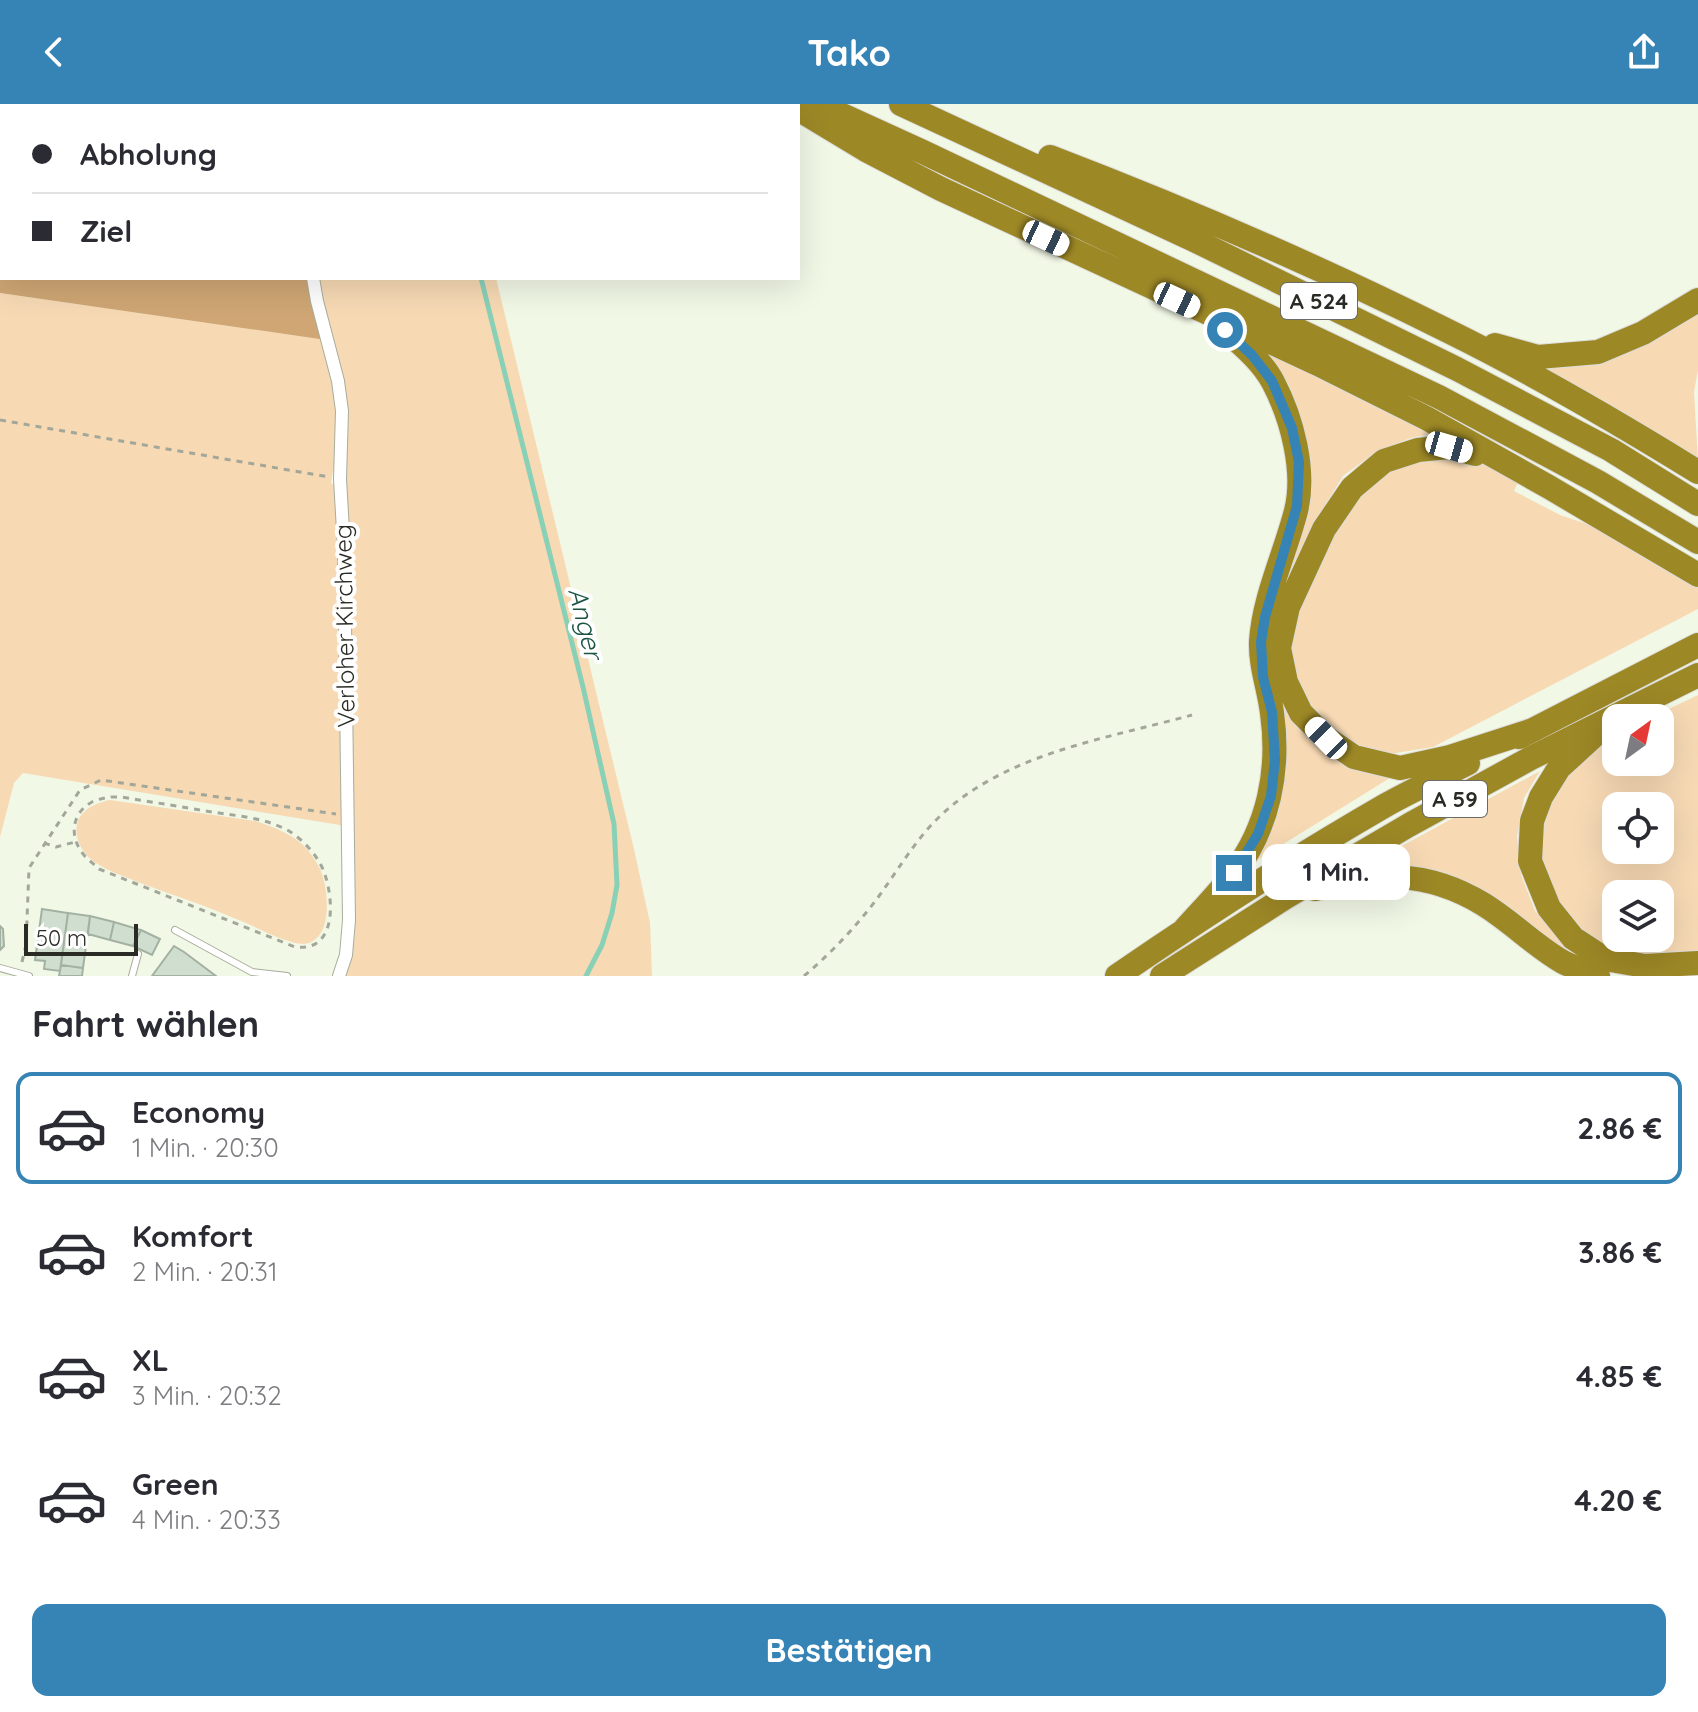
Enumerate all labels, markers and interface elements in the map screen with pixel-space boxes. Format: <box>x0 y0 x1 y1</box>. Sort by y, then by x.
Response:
icon: back <box>32 30 76 74</box>
text: Tako <box>807 30 891 75</box>
icon: share <box>1622 30 1666 74</box>
text: Abholung <box>80 135 217 173</box>
text: Ziel <box>80 212 132 250</box>
car <box>1019 217 1073 259</box>
car <box>1150 279 1204 321</box>
road number: A 524 <box>1281 283 1357 319</box>
route start <box>1207 312 1243 348</box>
car <box>1423 429 1475 465</box>
street label: Verloher Kirchweg <box>327 524 361 728</box>
water label: Anger <box>561 584 611 665</box>
north arrow <box>1602 704 1674 776</box>
map controls <box>1602 704 1674 952</box>
car <box>1301 713 1351 763</box>
road number: A 59 <box>1423 781 1487 817</box>
button: locate <box>1602 792 1674 864</box>
callout: 1 Min. <box>1262 845 1410 901</box>
route end <box>1216 855 1252 891</box>
text: 1 Min. <box>1303 855 1369 888</box>
button: layers <box>1602 880 1674 952</box>
scale bar <box>24 920 138 956</box>
text: 50 m <box>36 924 87 952</box>
text: Fahrt wählen <box>32 1001 259 1046</box>
icon: car <box>36 1092 108 1164</box>
text: Economy <box>132 1093 265 1131</box>
text: 2.86 € <box>1577 1109 1662 1147</box>
text: 1 Min. · 20:30 <box>132 1131 279 1164</box>
icon: car <box>36 1216 108 1288</box>
text: Komfort <box>132 1217 254 1255</box>
text: 3.86 € <box>1578 1233 1662 1271</box>
text: 2 Min. · 20:31 <box>132 1255 278 1288</box>
icon: car <box>36 1340 108 1412</box>
text: XL <box>132 1341 169 1379</box>
text: 4.85 € <box>1576 1357 1662 1395</box>
text: 3 Min. · 20:32 <box>132 1379 282 1412</box>
icon: car <box>36 1464 108 1536</box>
text: Green <box>132 1465 219 1503</box>
text: 4.20 € <box>1574 1481 1662 1519</box>
text: 4 Min. · 20:33 <box>132 1503 281 1536</box>
button: Bestätigen <box>32 1604 1666 1696</box>

